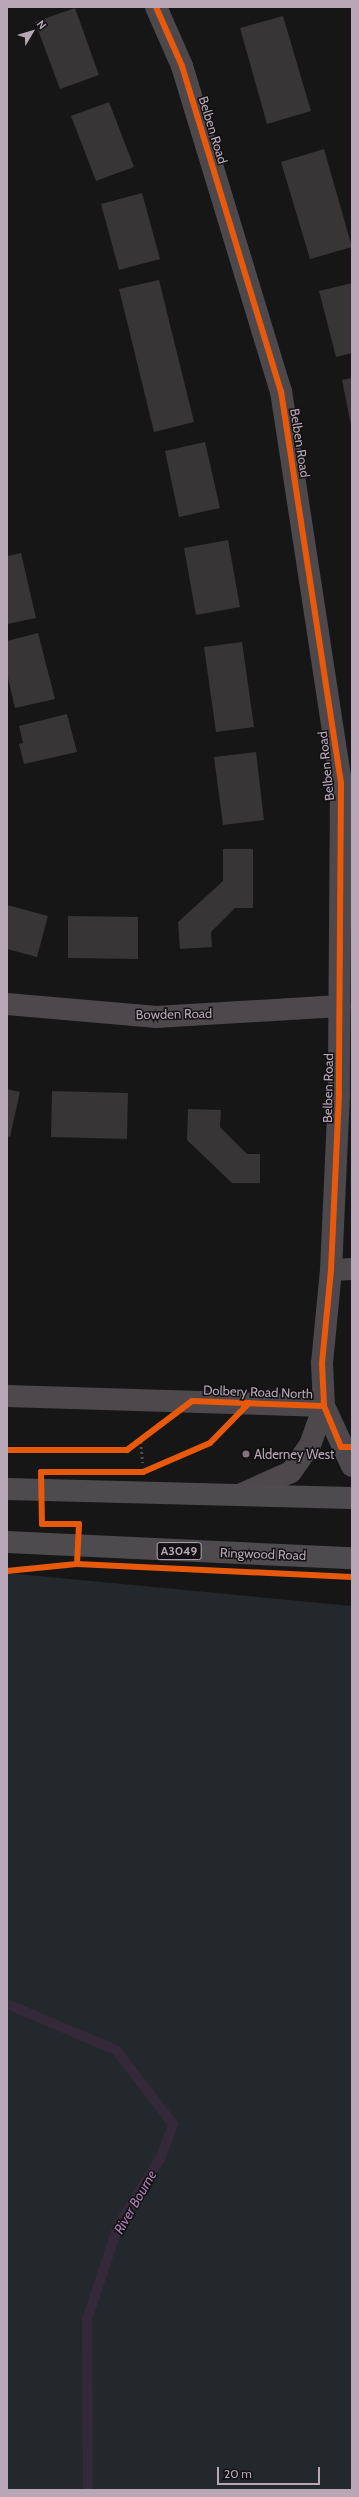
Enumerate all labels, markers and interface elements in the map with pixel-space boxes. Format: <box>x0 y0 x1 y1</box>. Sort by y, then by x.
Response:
north arrow <box>12 12 52 52</box>
text: N <box>34 17 49 32</box>
street label: Belben Road <box>195 94 231 166</box>
street label: Belben Road <box>287 407 313 479</box>
street label: Belben Road <box>315 731 337 801</box>
street label: Bowden Road <box>136 1006 212 1022</box>
street label: Belben Road <box>320 1053 336 1123</box>
street label: Dolbery Road North <box>203 1382 313 1402</box>
place label: Alderney West <box>254 1446 334 1462</box>
marker: Alderney West <box>241 1449 251 1459</box>
road number: A3049 <box>156 1541 202 1561</box>
street label: Ringwood Road <box>220 1545 306 1563</box>
water label: River Bourne <box>110 2167 160 2237</box>
scale bar <box>219 2459 322 2485</box>
text: 20 m <box>224 2466 252 2481</box>

